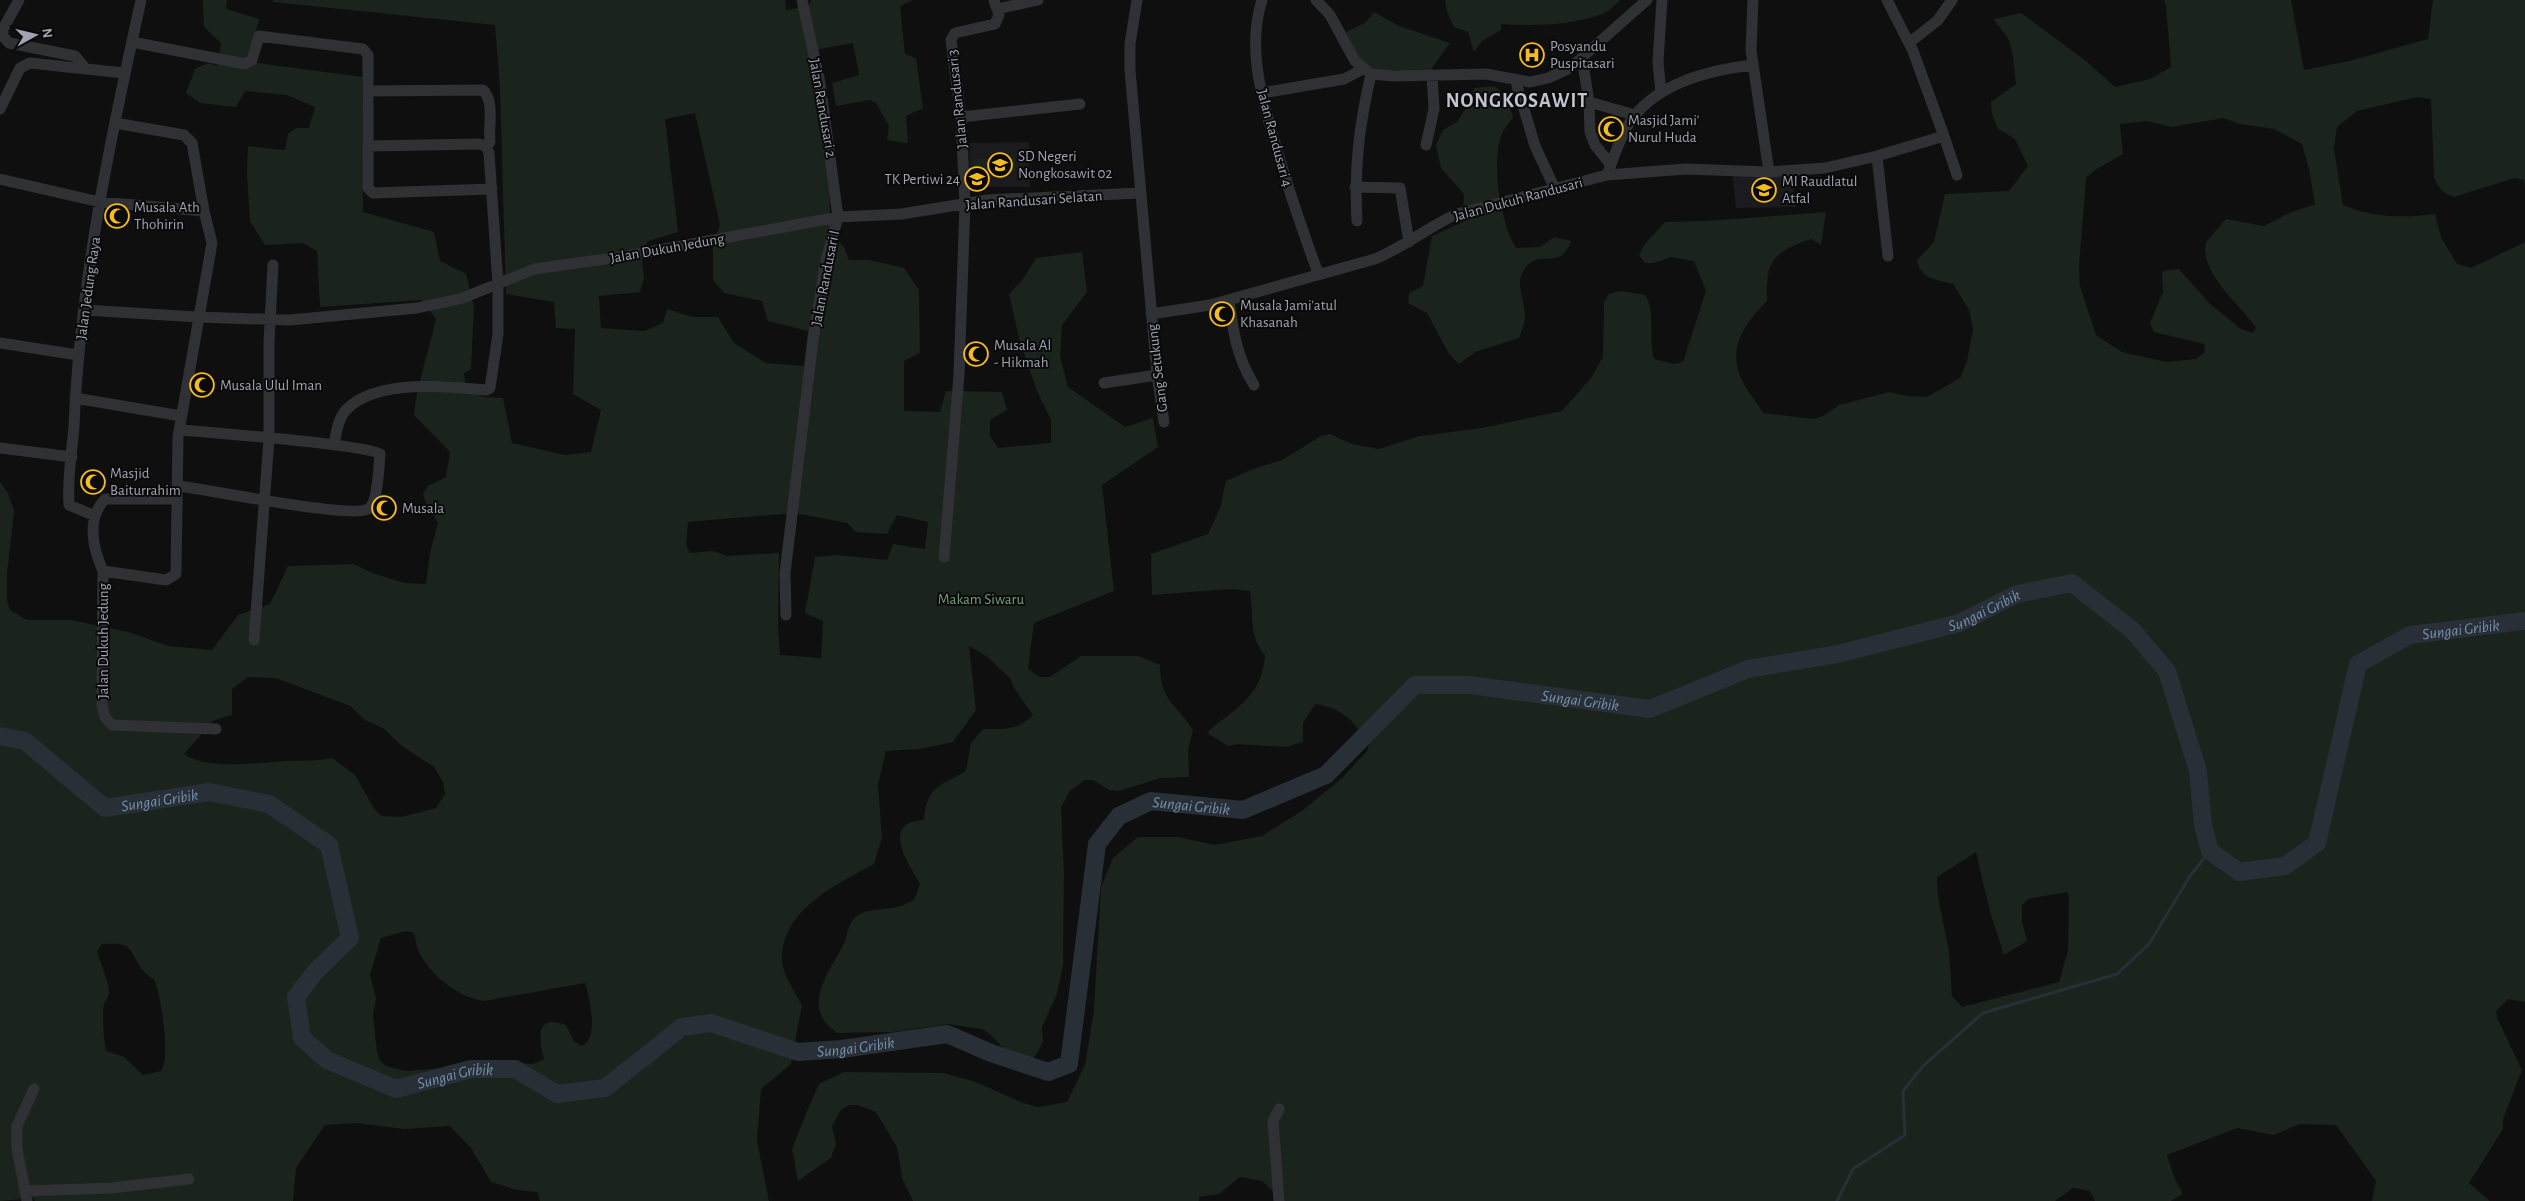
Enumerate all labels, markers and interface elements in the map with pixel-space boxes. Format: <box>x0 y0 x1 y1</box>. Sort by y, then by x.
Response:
north arrow <box>10 10 60 60</box>
text: N <box>39 28 54 39</box>
place label: Posyandu Puspitasari <box>1550 39 1615 71</box>
hospital icon: Posyandu Puspitasari <box>1519 42 1545 68</box>
street label: Jalan Randusari 3 <box>945 49 970 149</box>
street label: Jalan Randusari 2 <box>806 58 839 159</box>
street label: Jalan Randusari 4 <box>1254 88 1295 189</box>
district label: NONGKOSAWIT <box>1446 91 1588 111</box>
place label: Masjid Jami' Nurul Huda <box>1628 113 1699 145</box>
mosque icon: Masjid Jami' Nurul Huda <box>1598 116 1624 142</box>
place label: SD Negeri Nongkosawit 02 <box>1018 149 1112 181</box>
school or university icon: SD Negeri Nongkosawit 02 <box>987 152 1013 178</box>
school or university icon: TK Pertiwi 24 <box>964 166 990 192</box>
place label: TK Pertiwi 24 <box>884 172 960 187</box>
place label: MI Raudlatul Atfal <box>1782 174 1857 206</box>
street label: Jalan Dukuh Randusari <box>1452 175 1584 224</box>
school or university icon: MI Raudlatul Atfal <box>1751 177 1777 203</box>
street label: Jalan Randusari Selatan <box>965 188 1103 213</box>
place label: Musala Ath Thohirin <box>134 200 200 232</box>
mosque icon: Musala Ath Thohirin <box>104 203 130 229</box>
street label: Jalan Randusari I <box>809 229 842 327</box>
street label: Jalan Dukuh Jedung <box>609 231 726 266</box>
street label: Jalan Jedung Raya <box>74 236 103 341</box>
place label: Musala Jami'atul Khasanah <box>1240 298 1337 330</box>
mosque icon: Musala Jami'atul Khasanah <box>1209 301 1235 327</box>
street label: Gang Setukung <box>1145 322 1170 413</box>
place label: Musala Al - Hikmah <box>994 338 1051 370</box>
mosque icon: Musala Al - Hikmah <box>963 341 989 367</box>
mosque icon: Musala Ulul Iman <box>189 372 215 398</box>
place label: Musala Ulul Iman <box>220 378 322 393</box>
place label: Masjid Baiturrahim <box>110 466 181 498</box>
mosque icon: Masjid Baiturrahim <box>80 469 106 495</box>
mosque icon: Musala <box>371 495 397 521</box>
place label: Musala <box>402 501 444 516</box>
street label: Jalan Dukuh Jedung <box>96 582 111 699</box>
water label: Sungai Gribik <box>1947 587 2023 634</box>
park label: Makam Siwaru <box>938 592 1024 607</box>
water label: Sungai Gribik <box>2421 617 2500 642</box>
water label: Sungai Gribik <box>1541 688 1620 714</box>
water label: Sungai Gribik <box>120 787 199 814</box>
water label: Sungai Gribik <box>1152 794 1231 818</box>
water label: Sungai Gribik <box>816 1035 895 1060</box>
water label: Sungai Gribik <box>416 1062 493 1092</box>

